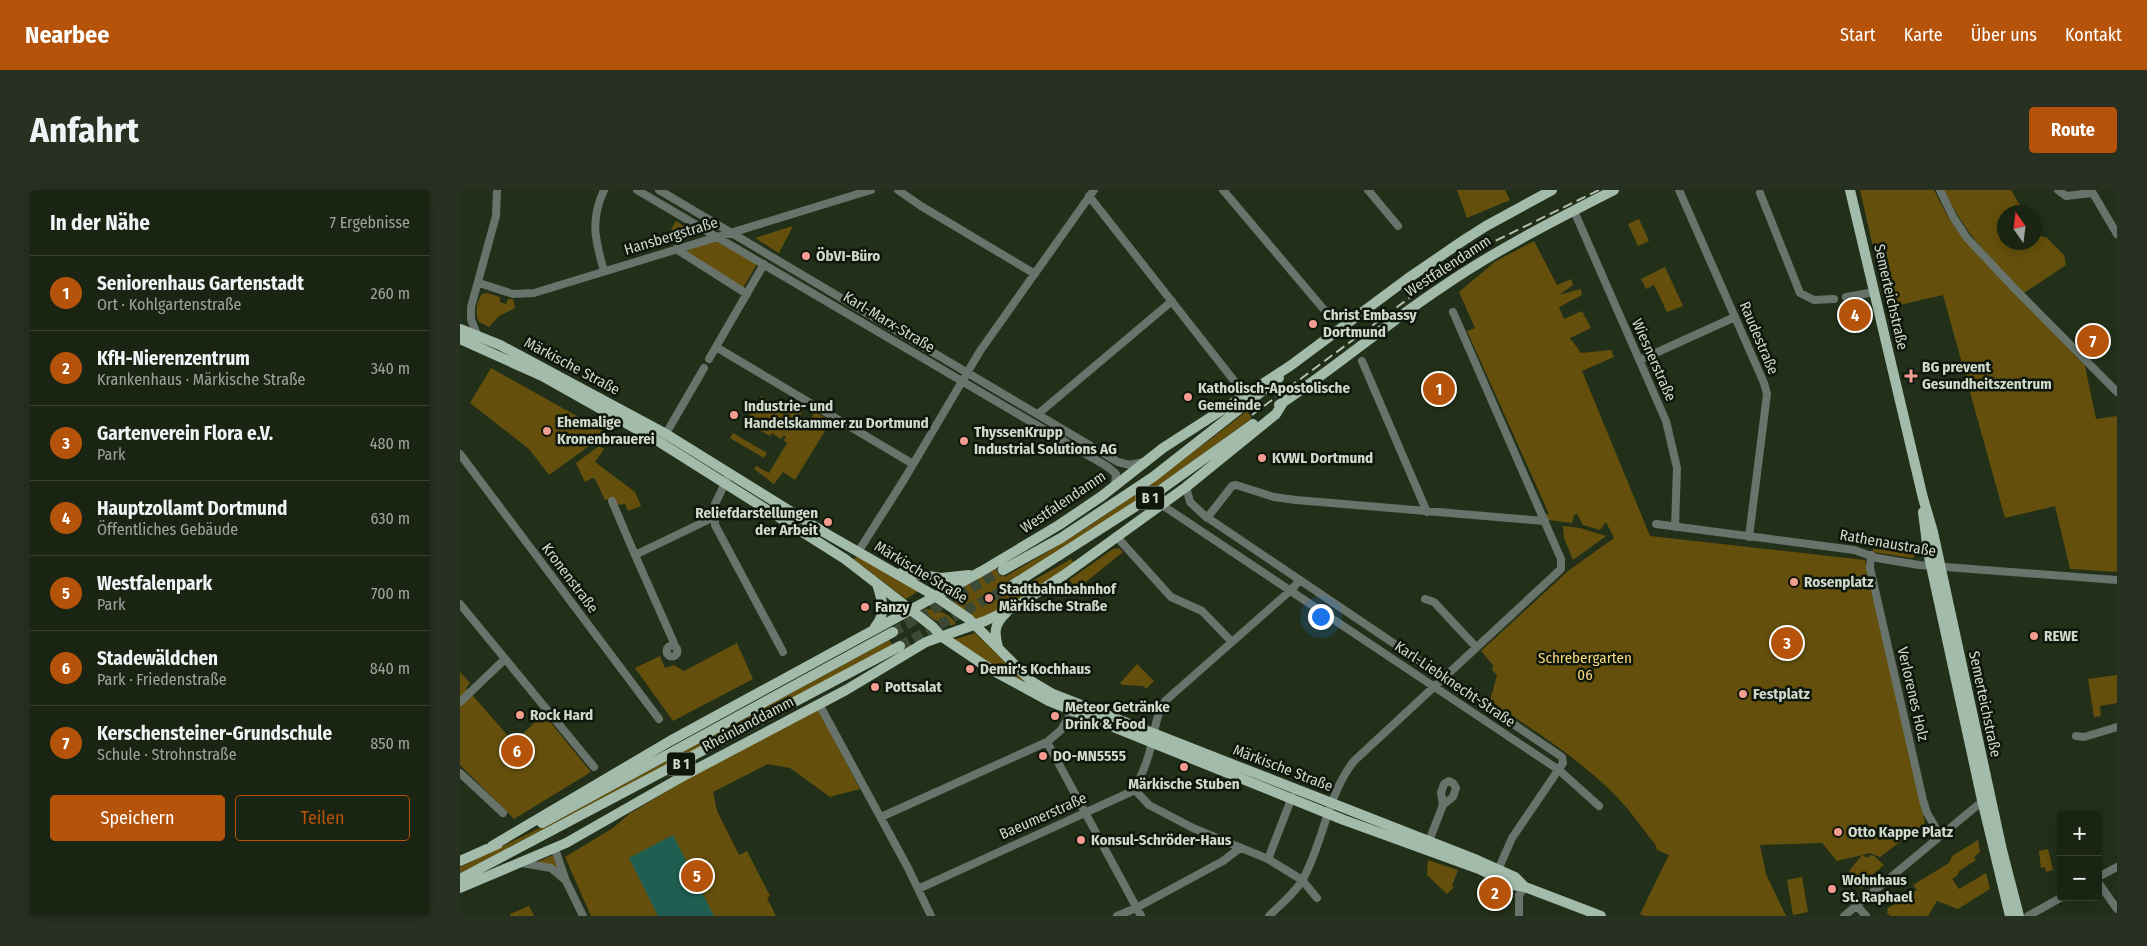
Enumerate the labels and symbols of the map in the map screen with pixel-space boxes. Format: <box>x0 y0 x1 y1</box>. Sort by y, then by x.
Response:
north arrow <box>1997 205 2042 250</box>
street label: Hansbergstraße <box>622 213 720 259</box>
street label: Westfalendamm <box>1402 232 1494 300</box>
street label: Semerteichstraße <box>1870 242 1912 352</box>
place label: ÖbVI-Büro <box>816 247 880 265</box>
marker: ÖbVI-Büro <box>800 250 812 262</box>
street label: Karl-Marx-Straße <box>840 288 938 356</box>
pin: 4 <box>1839 296 1871 334</box>
street label: Raudestraße <box>1736 299 1782 377</box>
place label: Christ Embassy Dortmund <box>1323 306 1418 341</box>
street label: Wiesnerstraße <box>1628 316 1680 404</box>
marker: Christ Embassy Dortmund <box>1307 318 1319 330</box>
pin: 7 <box>2077 322 2109 360</box>
street label: Märkische Straße <box>521 333 623 399</box>
place label: BG prevent Gesundheitszentrum <box>1922 358 2052 393</box>
marker: BG prevent Gesundheitszentrum <box>1904 369 1918 383</box>
pin: 1 <box>1423 370 1455 408</box>
place label: Katholisch-Apostolische Gemeinde <box>1198 379 1350 414</box>
marker: Katholisch-Apostolische Gemeinde <box>1182 391 1194 403</box>
place label: Industrie- und Handelskammer zu Dortmund <box>744 397 929 432</box>
marker: Industrie- und Handelskammer zu Dortmund <box>728 409 740 421</box>
place label: Ehemalige Kronenbrauerei <box>557 413 655 448</box>
place label: ThyssenKrupp Industrial Solutions AG <box>974 423 1117 458</box>
marker: Ehemalige Kronenbrauerei <box>541 425 553 437</box>
marker: ThyssenKrupp Industrial Solutions AG <box>958 435 970 447</box>
place label: KVWL Dortmund <box>1272 449 1373 467</box>
marker: KVWL Dortmund <box>1256 452 1268 464</box>
street label: Westfalendamm <box>1017 467 1109 537</box>
road number: B 1 <box>1136 486 1164 510</box>
place label: Reliefdarstellungen der Arbeit <box>695 504 819 539</box>
marker: Reliefdarstellungen der Arbeit <box>822 516 834 528</box>
street label: Rathenaustraße <box>1838 526 1938 560</box>
street label: Märkische Straße <box>871 537 971 607</box>
street label: Kronenstraße <box>538 540 602 616</box>
place label: Rosenplatz <box>1804 573 1874 591</box>
marker: Rosenplatz <box>1788 576 1800 588</box>
place label: Stadtbahnbahnhof Märkische Straße <box>999 580 1117 615</box>
marker: Stadtbahnbahnhof Märkische Straße <box>983 592 995 604</box>
place label: Fanzy <box>875 598 910 616</box>
marker: Fanzy <box>859 601 871 613</box>
your location <box>1308 604 1334 630</box>
pin: 3 <box>1771 624 1803 662</box>
place label: REWE <box>2044 627 2078 645</box>
marker: REWE <box>2028 630 2040 642</box>
street label: Karl-Liebknecht-Straße <box>1391 637 1519 731</box>
street label: Verlorenes Holz <box>1893 645 1933 743</box>
park label: Schrebergarten 06 <box>1538 649 1632 684</box>
street label: Semerteichstraße <box>1965 649 2005 759</box>
place label: Demir's Kochhaus <box>980 660 1091 678</box>
marker: Demir's Kochhaus <box>964 663 976 675</box>
place label: Pottsalat <box>885 678 943 696</box>
marker: Pottsalat <box>869 681 881 693</box>
place label: Festplatz <box>1753 685 1810 703</box>
marker: Festplatz <box>1737 688 1749 700</box>
street label: Rheinlanddamm <box>699 692 797 756</box>
place label: Meteor Getränke Drink & Food <box>1065 698 1170 733</box>
place label: Rock Hard <box>530 706 593 724</box>
marker: Rock Hard <box>514 709 526 721</box>
marker: Meteor Getränke Drink & Food <box>1049 710 1061 722</box>
pin: 6 <box>501 732 533 770</box>
street label: Märkische Straße <box>1230 741 1336 795</box>
place label: DO-MN5555 <box>1053 747 1126 765</box>
marker: DO-MN5555 <box>1037 750 1049 762</box>
road number: B 1 <box>667 752 695 776</box>
marker: Märkische Stuben <box>1178 761 1190 773</box>
place label: Märkische Stuben <box>1128 775 1240 793</box>
street label: Baeumerstraße <box>997 789 1089 843</box>
place label: Otto Kappe Platz <box>1848 823 1954 841</box>
marker: Otto Kappe Platz <box>1832 826 1844 838</box>
place label: Konsul-Schröder-Haus <box>1091 831 1232 849</box>
marker: Konsul-Schröder-Haus <box>1075 834 1087 846</box>
pin: 5 <box>681 857 713 895</box>
place label: Wohnhaus St. Raphael <box>1842 871 1914 906</box>
pin: 2 <box>1479 874 1511 912</box>
marker: Wohnhaus St. Raphael <box>1826 883 1838 895</box>

